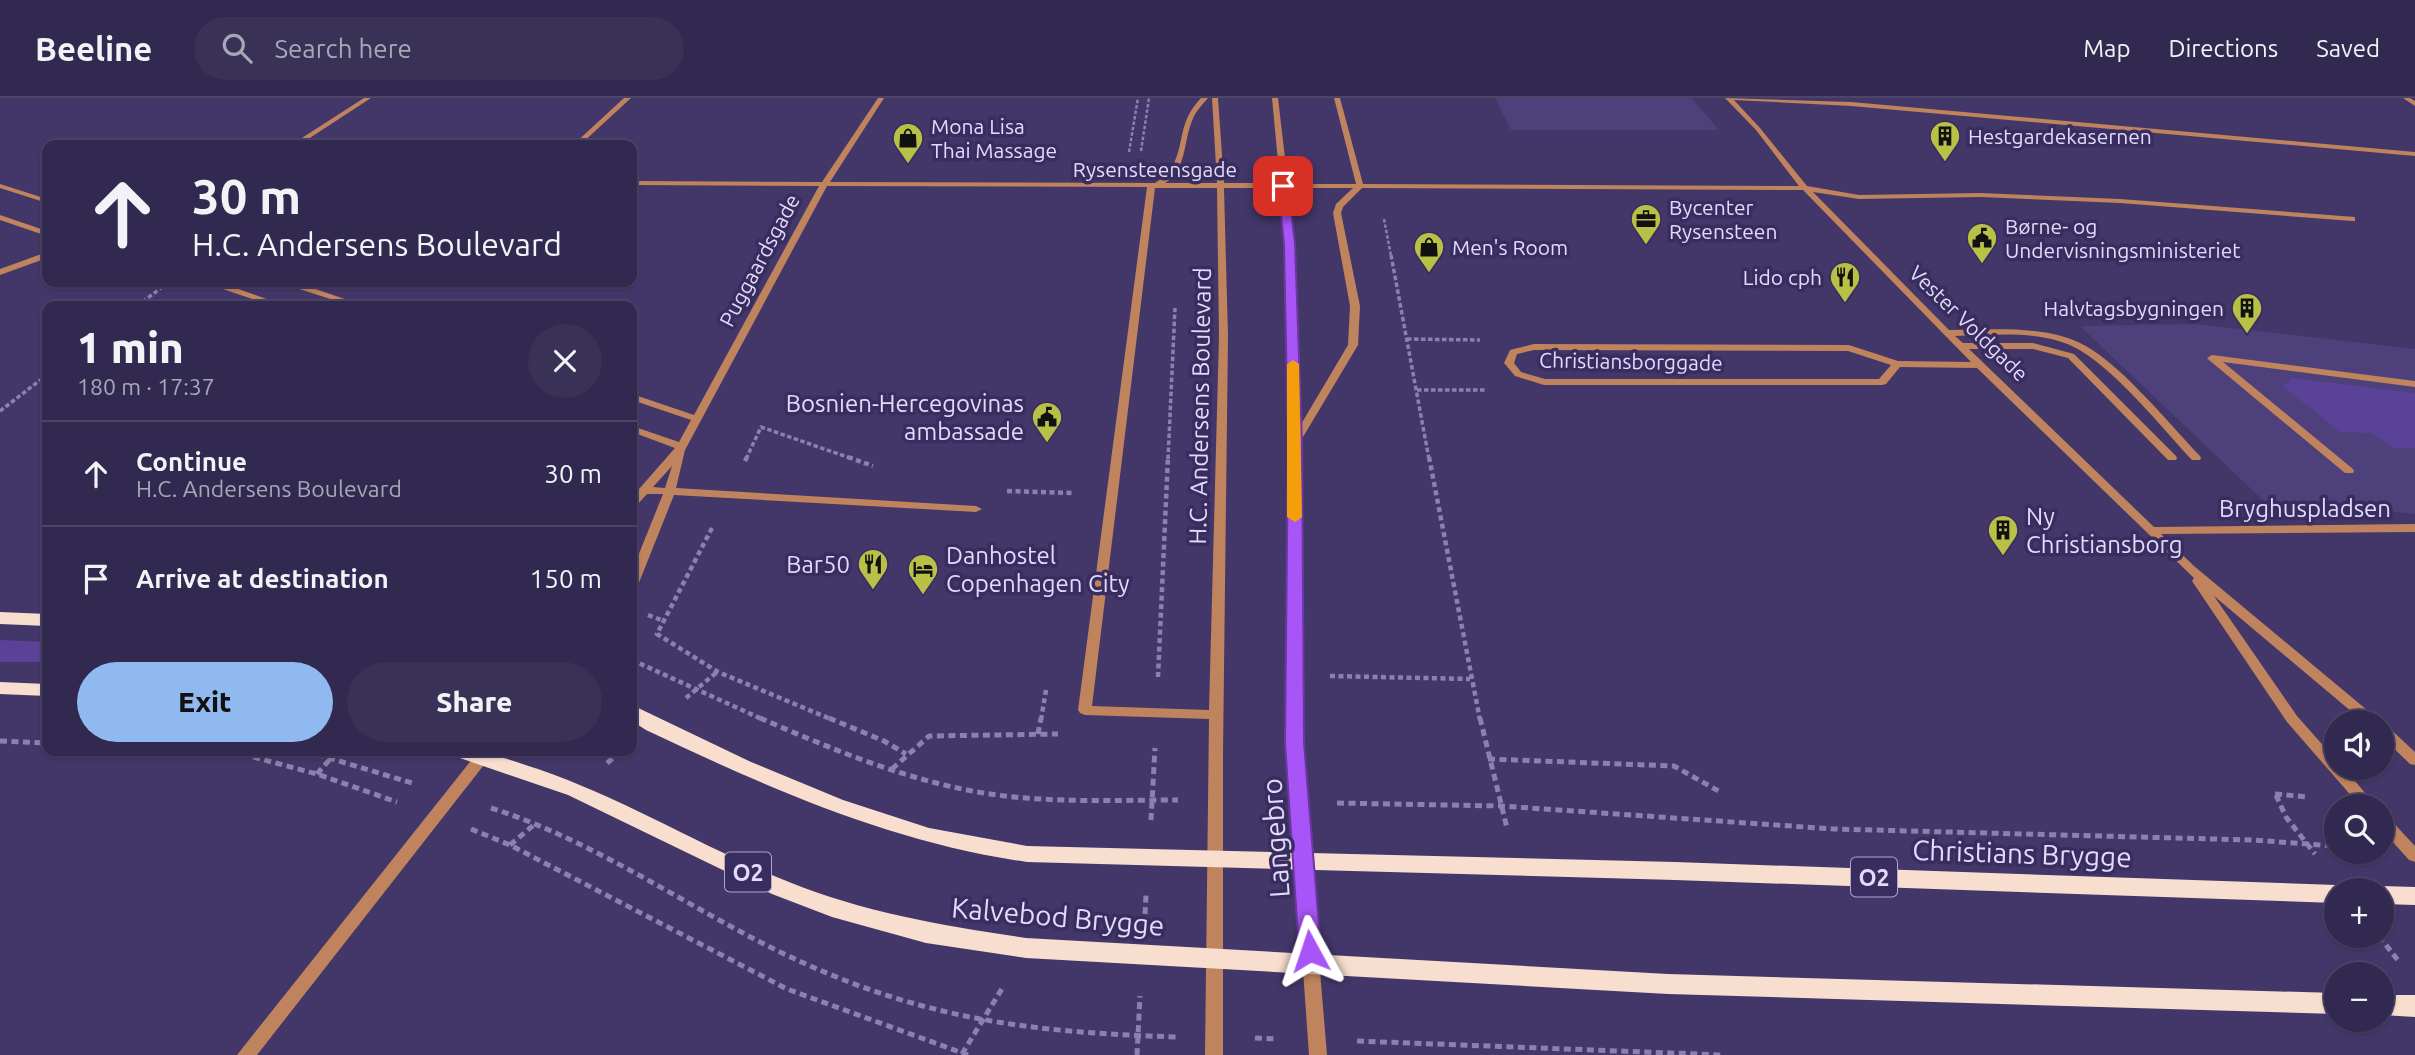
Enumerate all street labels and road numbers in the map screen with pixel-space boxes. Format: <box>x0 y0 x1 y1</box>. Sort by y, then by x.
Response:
street label: Rysensteensgade <box>1073 157 1237 181</box>
street label: Puggaardsgade <box>714 190 804 330</box>
street label: Vester Voldgade <box>1905 260 2033 386</box>
street label: H.C. Andersens Boulevard <box>1184 267 1216 545</box>
street label: Christiansborggade <box>1539 347 1723 375</box>
street label: Bryghuspladsen <box>2219 495 2391 522</box>
street label: Langebro <box>1255 777 1295 899</box>
street label: Christians Brygge <box>1912 834 2132 872</box>
road number: O2 <box>725 852 771 892</box>
road number: O2 <box>1851 858 1897 897</box>
street label: Kalvebod Brygge <box>950 891 1166 941</box>

